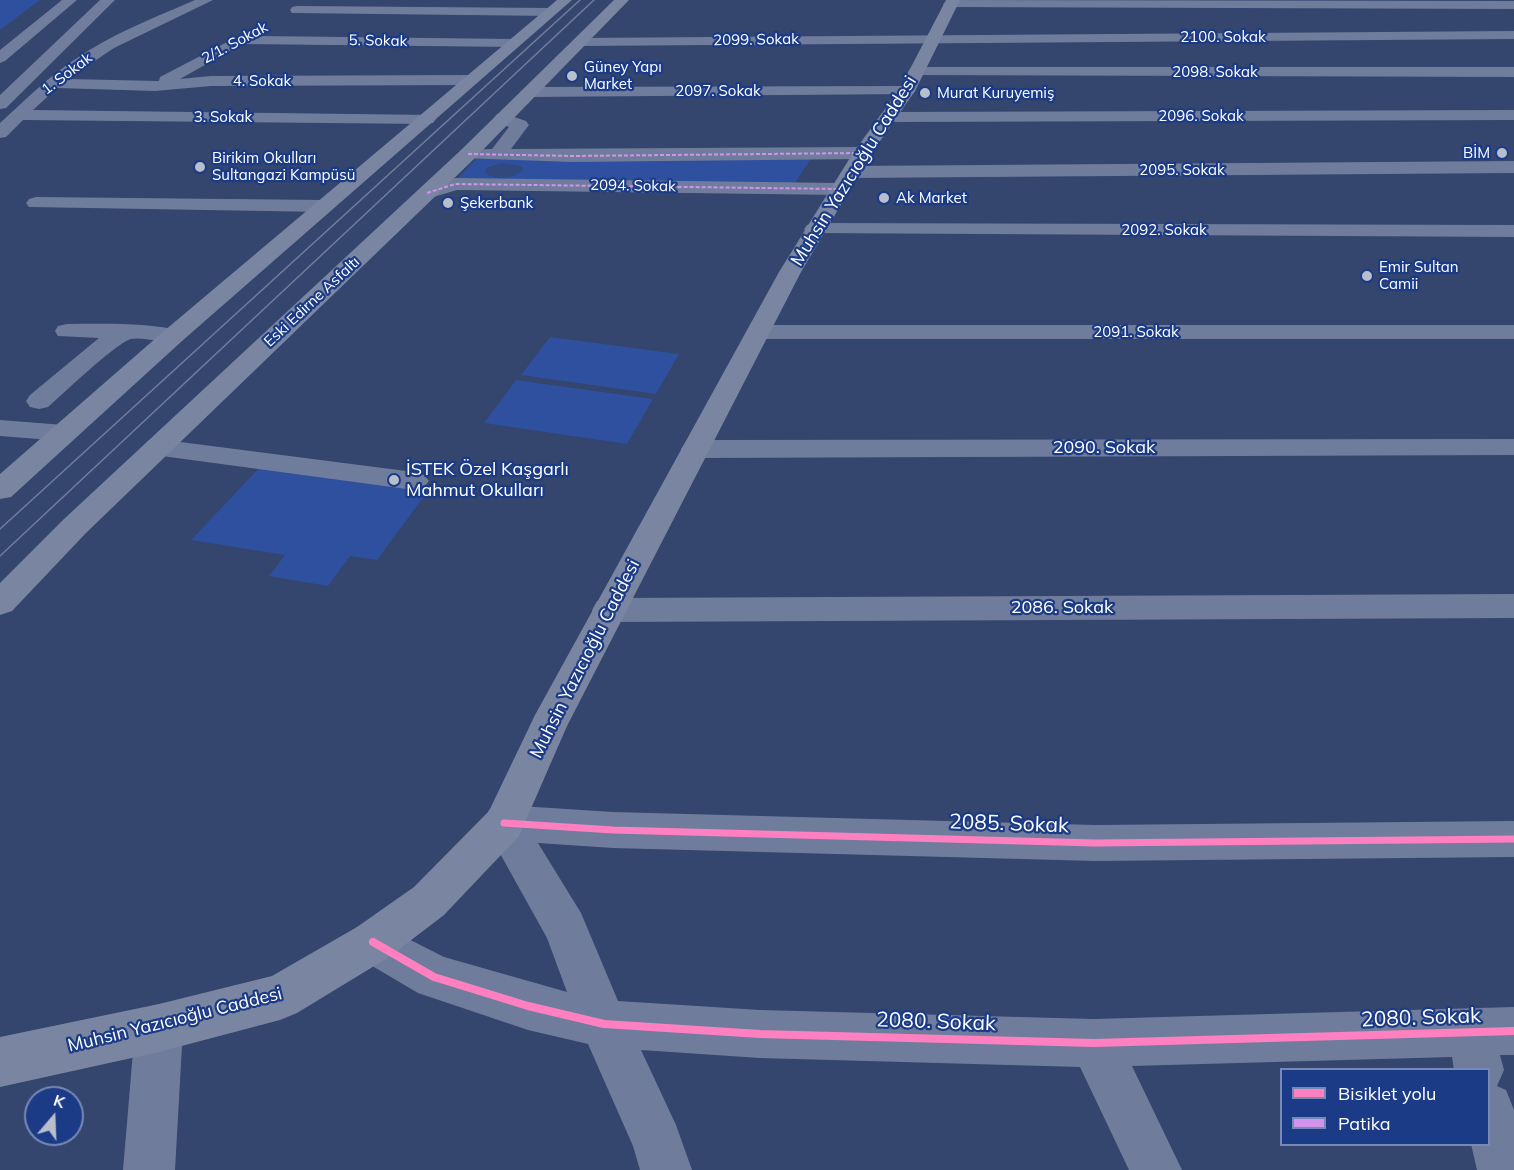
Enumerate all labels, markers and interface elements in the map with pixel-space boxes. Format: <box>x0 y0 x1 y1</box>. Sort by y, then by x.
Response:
street label: 2/1. Sokak <box>199 18 271 68</box>
street label: 2100. Sokak <box>1180 28 1266 46</box>
street label: 2099. Sokak <box>713 30 799 50</box>
street label: 5. Sokak <box>349 31 407 51</box>
street label: 1. Sokak <box>38 49 96 99</box>
place label: Güney Yapı Market <box>584 58 662 93</box>
street label: 2098. Sokak <box>1172 63 1258 81</box>
marker: Güney Yapı Market <box>565 69 579 83</box>
street label: 4. Sokak <box>233 72 291 90</box>
street label: Muhsin Yazıcıoğlu Caddesi <box>787 72 921 270</box>
street label: 2097. Sokak <box>675 82 761 100</box>
place label: Murat Kuruyemiş <box>937 84 1054 102</box>
marker: Murat Kuruyemiş <box>918 86 932 100</box>
street label: 2096. Sokak <box>1158 107 1244 125</box>
street label: 3. Sokak <box>194 108 252 126</box>
place label: BİM <box>1463 144 1490 162</box>
marker: BİM <box>1495 146 1509 160</box>
place label: Birikim Okulları Sultangazi Kampüsü <box>212 149 355 184</box>
marker: Birikim Okulları Sultangazi Kampüsü <box>193 160 207 174</box>
street label: 2095. Sokak <box>1139 161 1225 179</box>
street label: 2094. Sokak <box>590 176 676 196</box>
place label: Ak Market <box>896 189 967 207</box>
marker: Ak Market <box>877 191 891 205</box>
place label: Şekerbank <box>460 194 533 212</box>
marker: Şekerbank <box>441 196 455 210</box>
street label: 2092. Sokak <box>1121 221 1207 239</box>
street label: Eski Edirne Asfaltı <box>261 253 363 351</box>
place label: Emir Sultan Camii <box>1379 258 1459 293</box>
marker: Emir Sultan Camii <box>1360 269 1374 283</box>
street label: 2091. Sokak <box>1093 323 1179 341</box>
street label: 2090. Sokak <box>1053 437 1155 459</box>
place label: İSTEK Özel Kaşgarlı Mahmut Okulları <box>406 459 569 502</box>
marker: İSTEK Özel Kaşgarlı Mahmut Okulları <box>387 473 401 487</box>
street label: Muhsin Yazıcıoğlu Caddesi <box>525 556 645 762</box>
street label: 2086. Sokak <box>1011 597 1113 619</box>
street label: 2085. Sokak <box>949 809 1069 839</box>
street label: Muhsin Yazıcıoğlu Caddesi <box>66 983 284 1057</box>
street label: 2080. Sokak <box>1361 1003 1481 1033</box>
street label: 2080. Sokak <box>876 1007 996 1037</box>
legend <box>1280 1068 1490 1146</box>
text: Bisiklet yolu <box>1338 1082 1436 1105</box>
north arrow <box>24 1086 84 1146</box>
text: K <box>51 1090 68 1112</box>
text: Patika <box>1338 1112 1391 1135</box>

